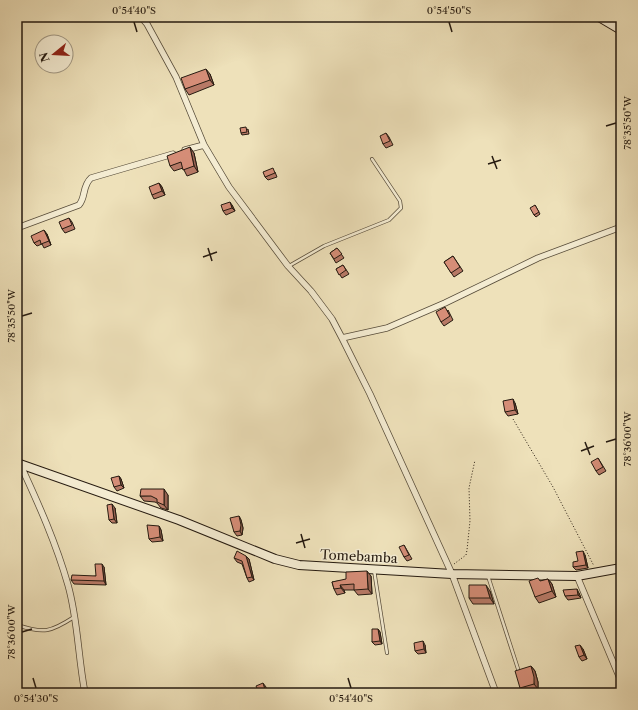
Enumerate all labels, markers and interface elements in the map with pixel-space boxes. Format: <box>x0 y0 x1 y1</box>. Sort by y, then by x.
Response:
text: 0°54'40"S <box>112 4 156 17</box>
text: 0°54'50"S <box>427 4 471 17</box>
north arrow <box>34 34 74 74</box>
text: N <box>36 50 53 64</box>
text: 78°35'50"W <box>621 95 634 150</box>
text: 78°35'50"W <box>5 288 18 343</box>
text: 78°36'00"W <box>621 411 634 466</box>
street label: Tomebamba <box>320 546 398 566</box>
text: 78°36'00"W <box>5 604 18 659</box>
text: 0°54'30"S <box>14 692 58 705</box>
text: 0°54'40"S <box>329 692 373 705</box>

